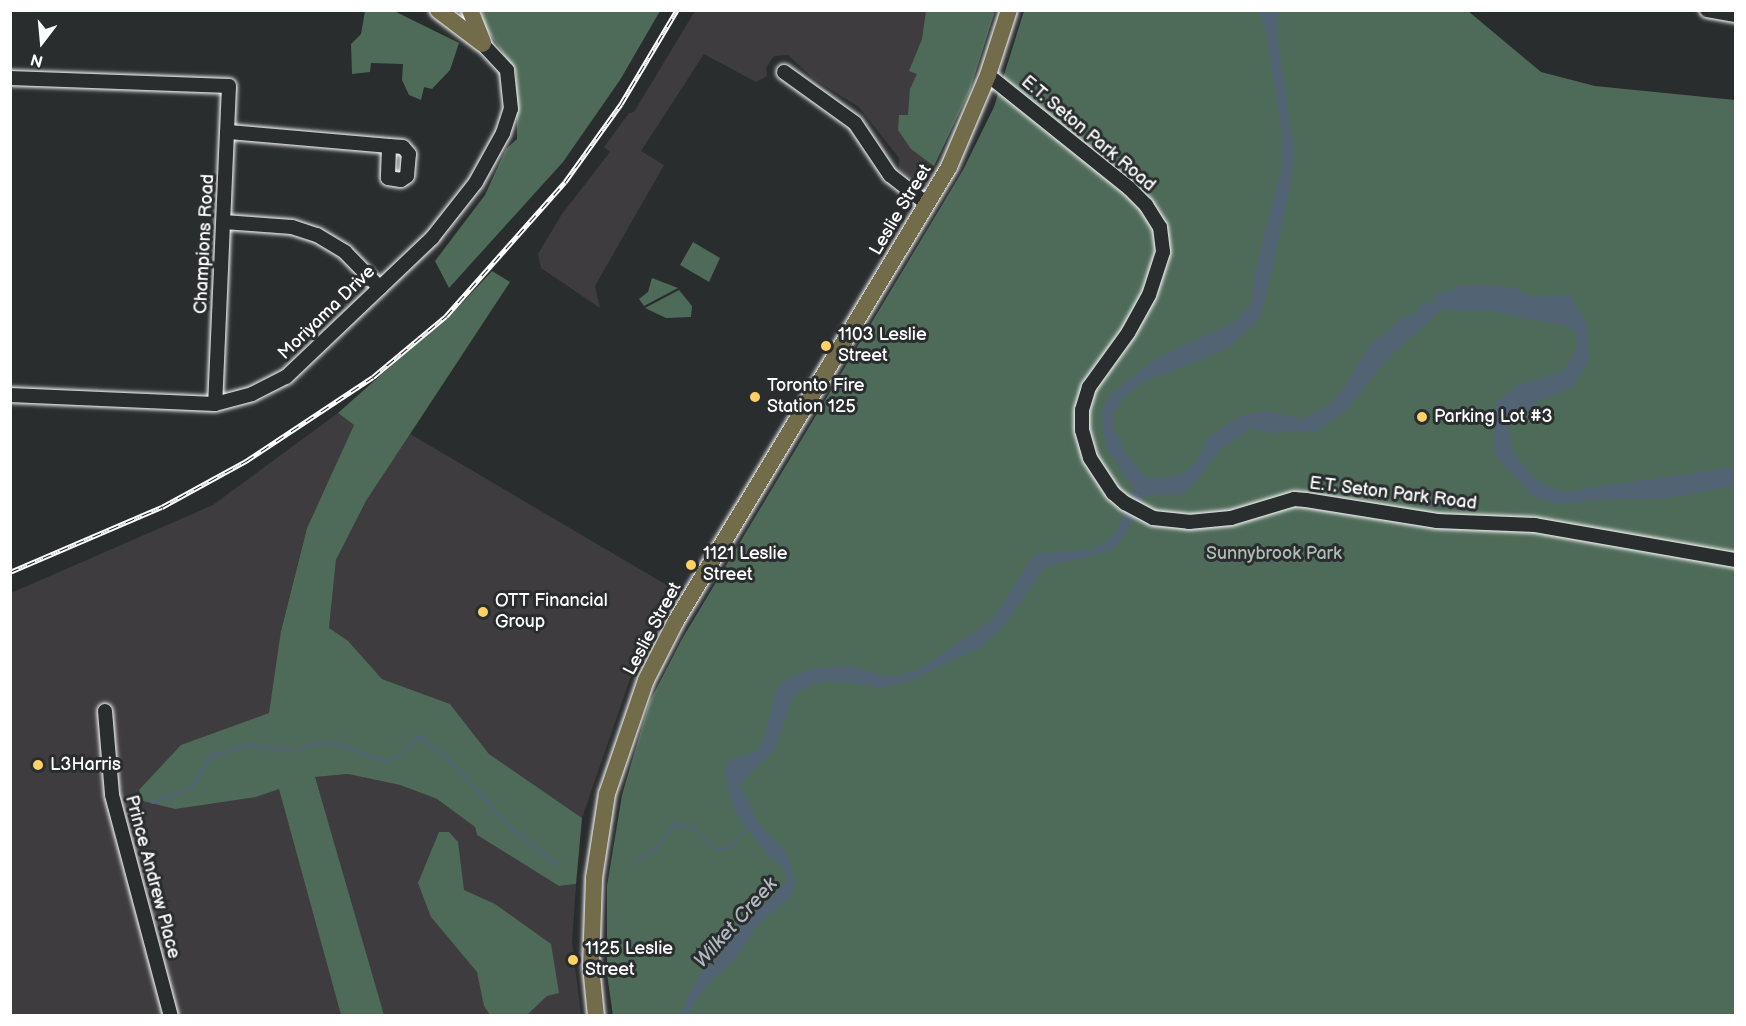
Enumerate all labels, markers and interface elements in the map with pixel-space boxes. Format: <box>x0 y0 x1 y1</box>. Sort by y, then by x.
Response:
north arrow <box>12 12 72 72</box>
text: N <box>28 49 45 71</box>
street label: E.T. Seton Park Road <box>1016 71 1160 197</box>
street label: Leslie Street <box>865 160 937 260</box>
street label: Champions Road <box>191 173 219 315</box>
street label: Moriyama Drive <box>274 261 380 365</box>
place label: 1103 Leslie Street <box>838 325 927 368</box>
marker: 1103 Leslie Street <box>819 339 833 353</box>
place label: Toronto Fire Station 125 <box>767 376 864 418</box>
marker: Toronto Fire Station 125 <box>748 390 762 404</box>
place label: Parking Lot #3 <box>1434 406 1553 428</box>
marker: Parking Lot #3 <box>1415 410 1429 424</box>
street label: E.T. Seton Park Road <box>1308 473 1478 515</box>
park label: Sunnybrook Park <box>1206 543 1342 565</box>
place label: 1121 Leslie Street <box>703 544 787 586</box>
marker: 1121 Leslie Street <box>684 558 698 572</box>
street label: Leslie Street <box>619 579 687 679</box>
place label: OTT Financial Group <box>495 591 608 634</box>
marker: OTT Financial Group <box>476 605 490 619</box>
place label: L3Harris <box>50 754 121 776</box>
marker: L3Harris <box>31 758 45 772</box>
street label: Prince Andrew Place <box>120 793 184 961</box>
water label: Wilket Creek <box>689 873 783 973</box>
place label: 1125 Leslie Street <box>585 939 673 982</box>
marker: 1125 Leslie Street <box>566 953 580 967</box>

